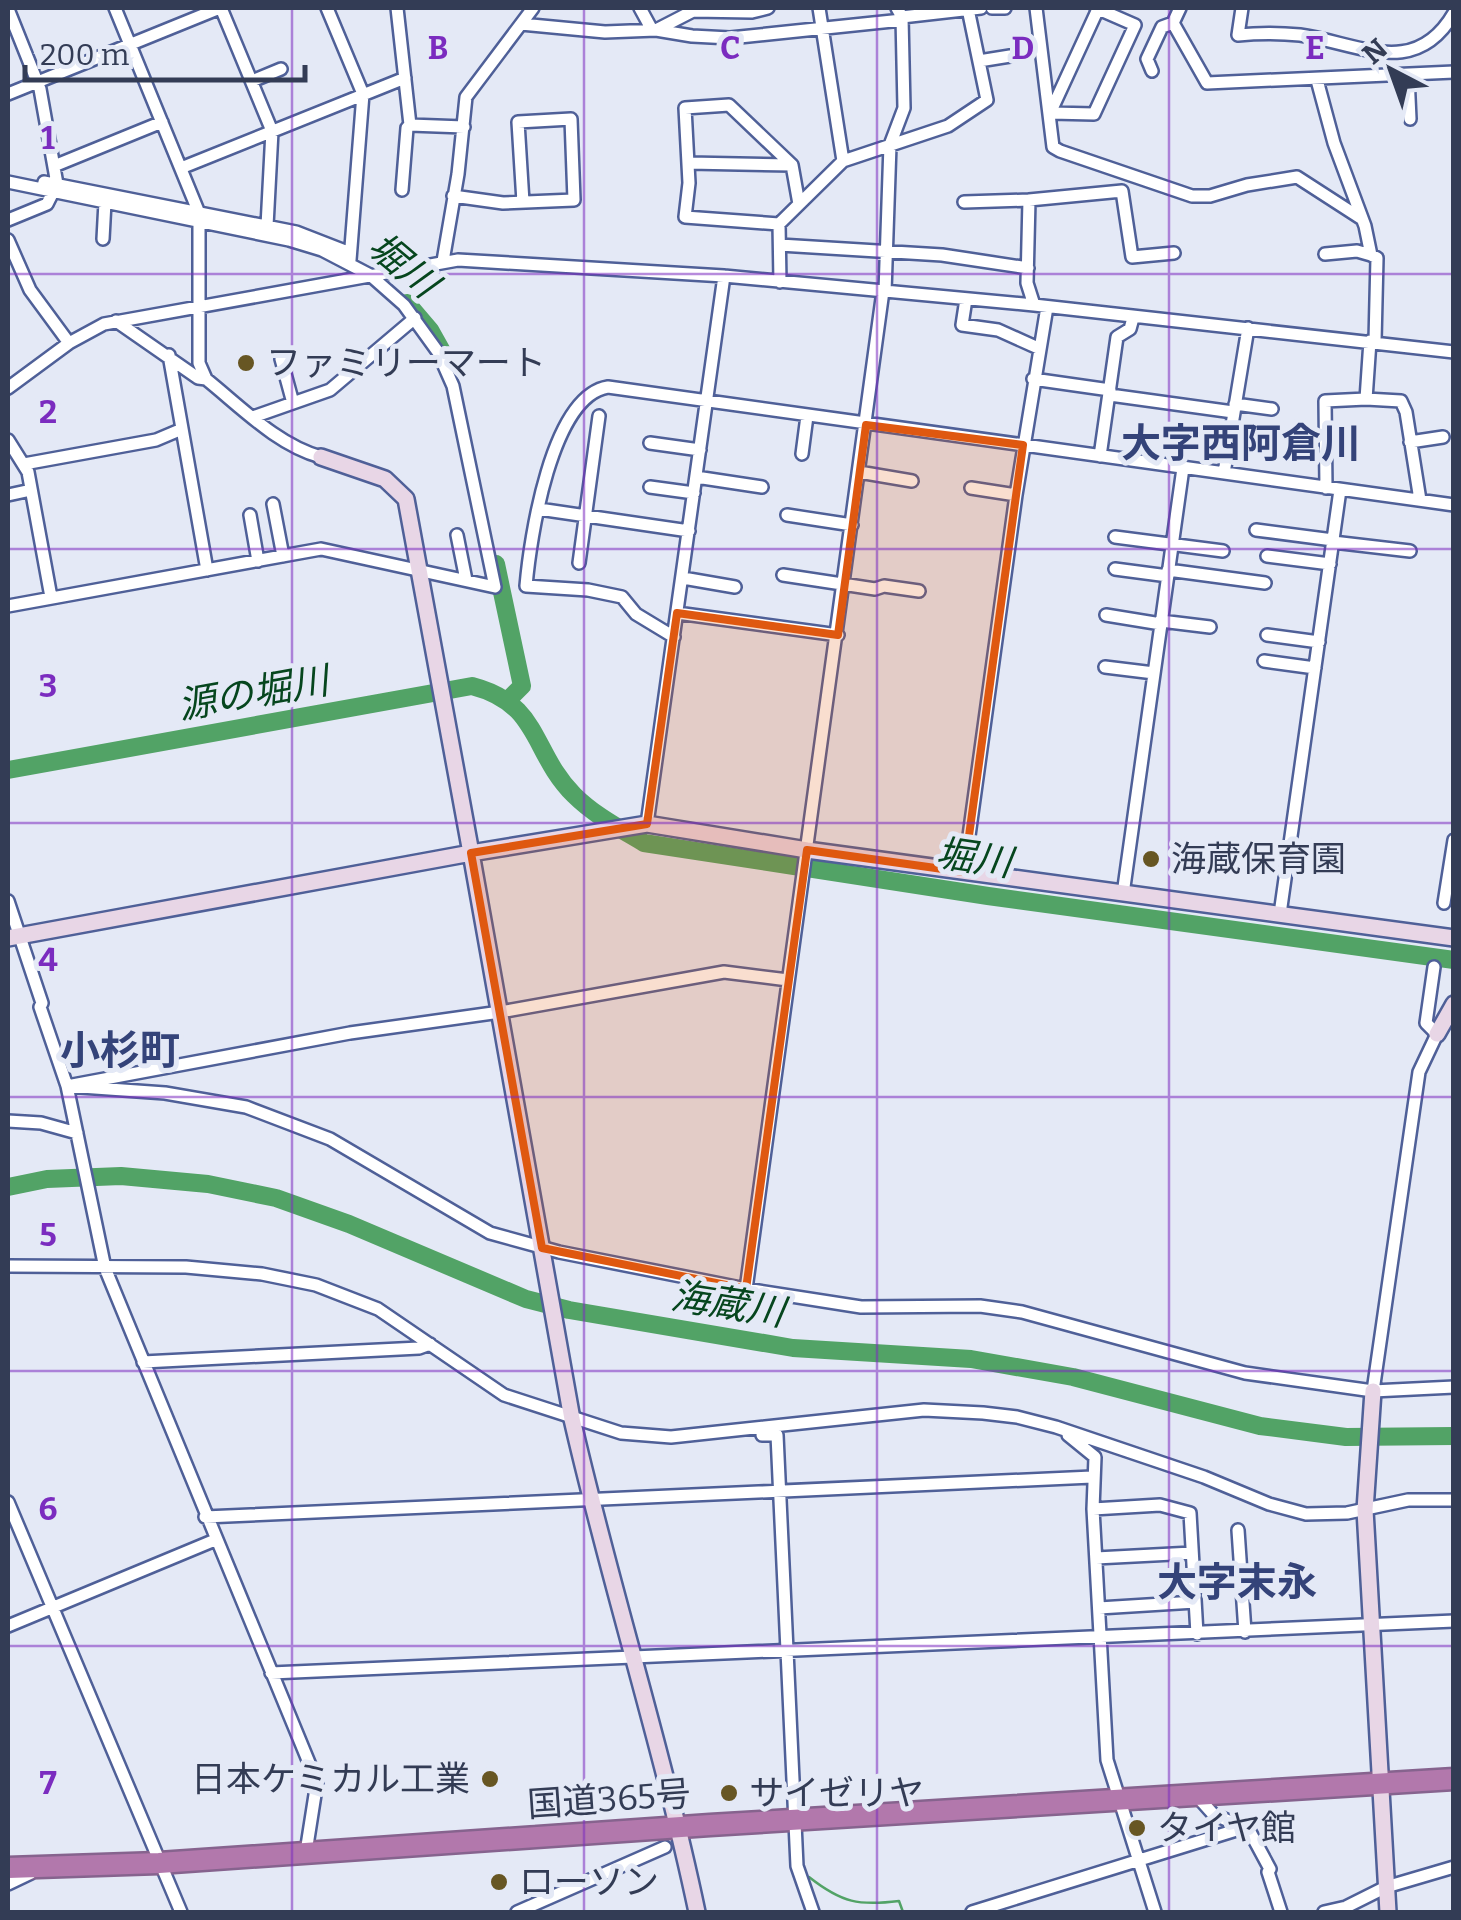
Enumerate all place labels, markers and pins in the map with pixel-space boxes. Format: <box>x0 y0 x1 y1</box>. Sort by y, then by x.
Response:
place label: ファミリーマート <box>266 342 546 384</box>
marker: ファミリーマート <box>235 352 257 374</box>
place label: 海蔵保育園 <box>1171 838 1346 880</box>
marker: 海蔵保育園 <box>1140 848 1162 870</box>
place label: 日本ケミカル工業 <box>191 1758 470 1800</box>
marker: 日本ケミカル工業 <box>479 1768 501 1790</box>
place label: サイゼリヤ <box>749 1772 924 1814</box>
marker: サイゼリヤ <box>718 1782 740 1804</box>
place label: タイヤ館 <box>1157 1807 1296 1849</box>
marker: タイヤ館 <box>1126 1817 1148 1839</box>
place label: ローソン <box>519 1861 659 1903</box>
marker: ローソン <box>488 1871 510 1893</box>

